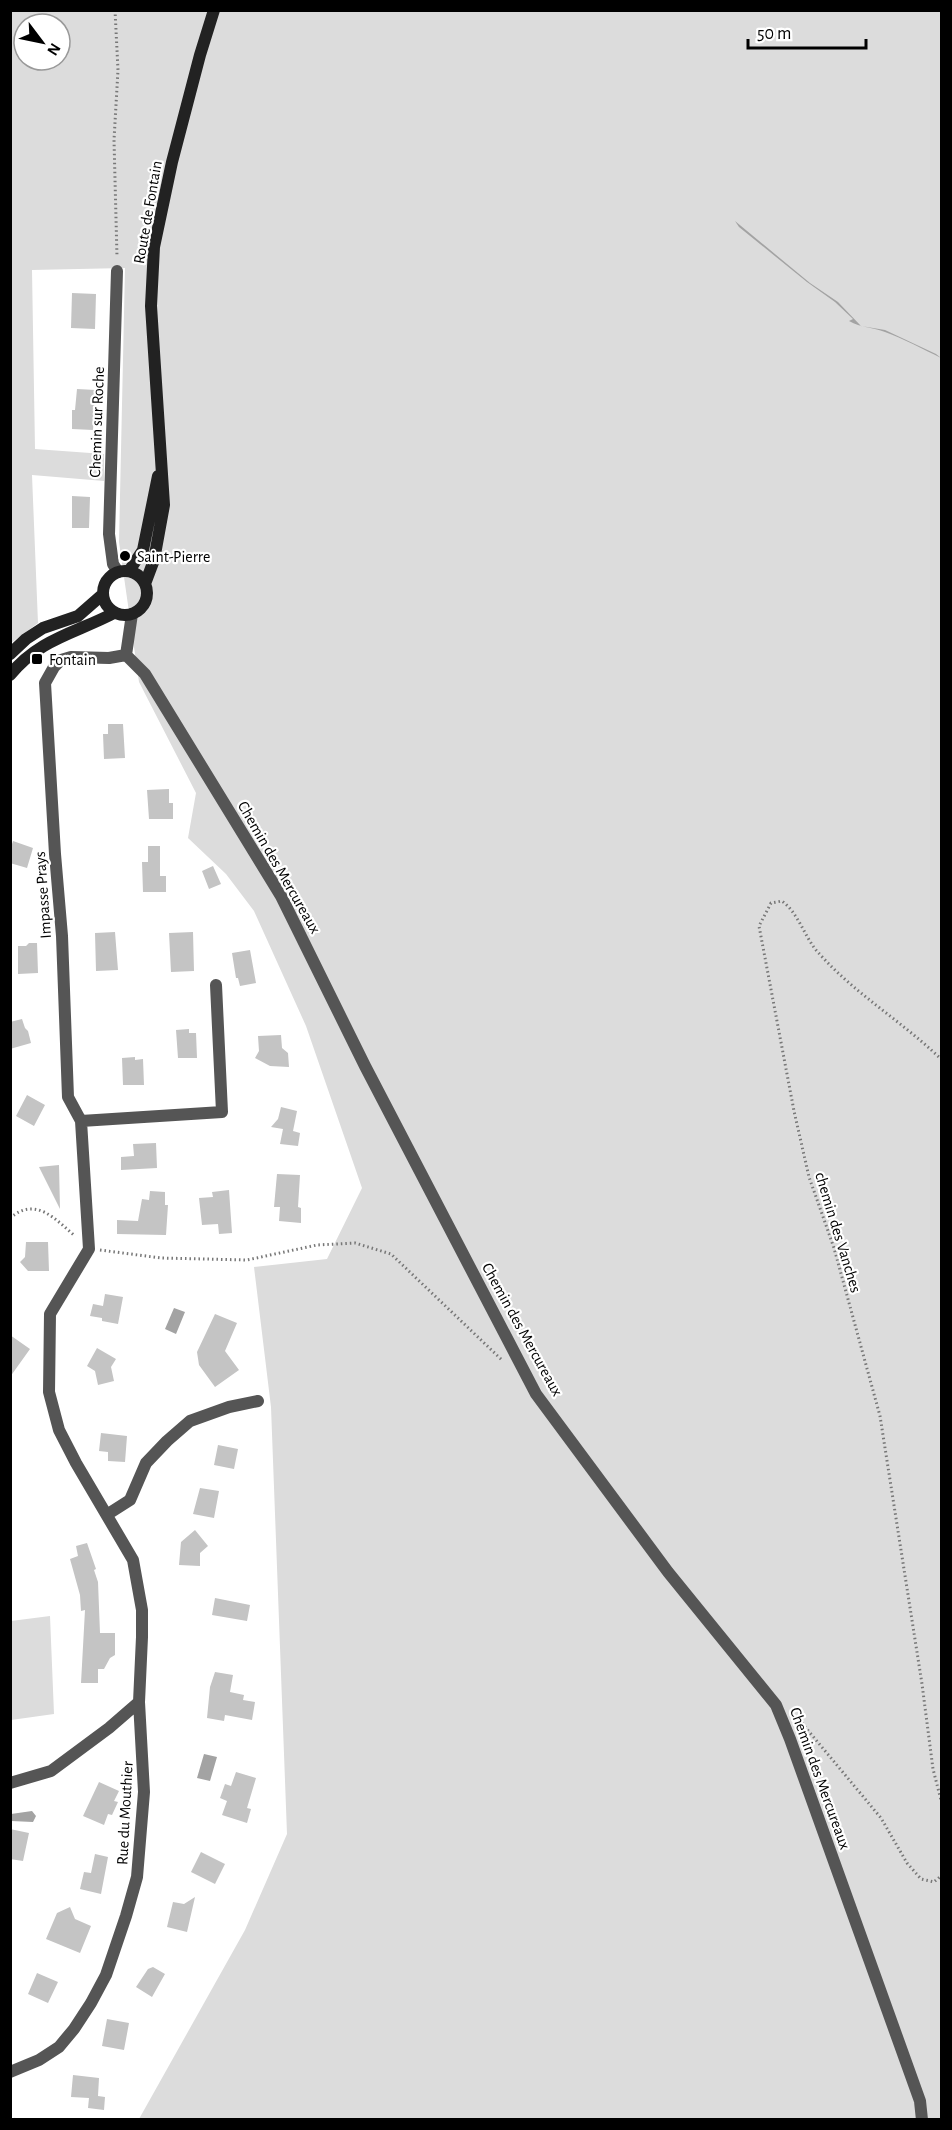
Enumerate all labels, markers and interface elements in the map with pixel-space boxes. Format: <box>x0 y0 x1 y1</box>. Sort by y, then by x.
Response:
north arrow <box>12 12 72 72</box>
scale bar <box>748 12 866 50</box>
text: 50 m <box>757 25 791 43</box>
text: N <box>44 40 64 58</box>
street label: Route de Fontain <box>131 159 165 265</box>
street label: Chemin sur Roche <box>87 366 107 478</box>
marker: Saint-Pierre <box>118 549 132 563</box>
place label: Saint-Pierre <box>137 549 210 565</box>
marker: Fontain <box>30 652 44 666</box>
place label: Fontain <box>49 652 96 668</box>
street label: Chemin des Mercureaux <box>235 799 324 936</box>
street label: Impasse Prays <box>32 851 55 939</box>
street label: chemin des Vanches <box>812 1170 864 1295</box>
street label: Chemin des Mercureaux <box>479 1260 565 1399</box>
street label: Chemin des Mercureaux <box>787 1705 853 1852</box>
street label: Rue du Mouthier <box>114 1760 136 1865</box>

